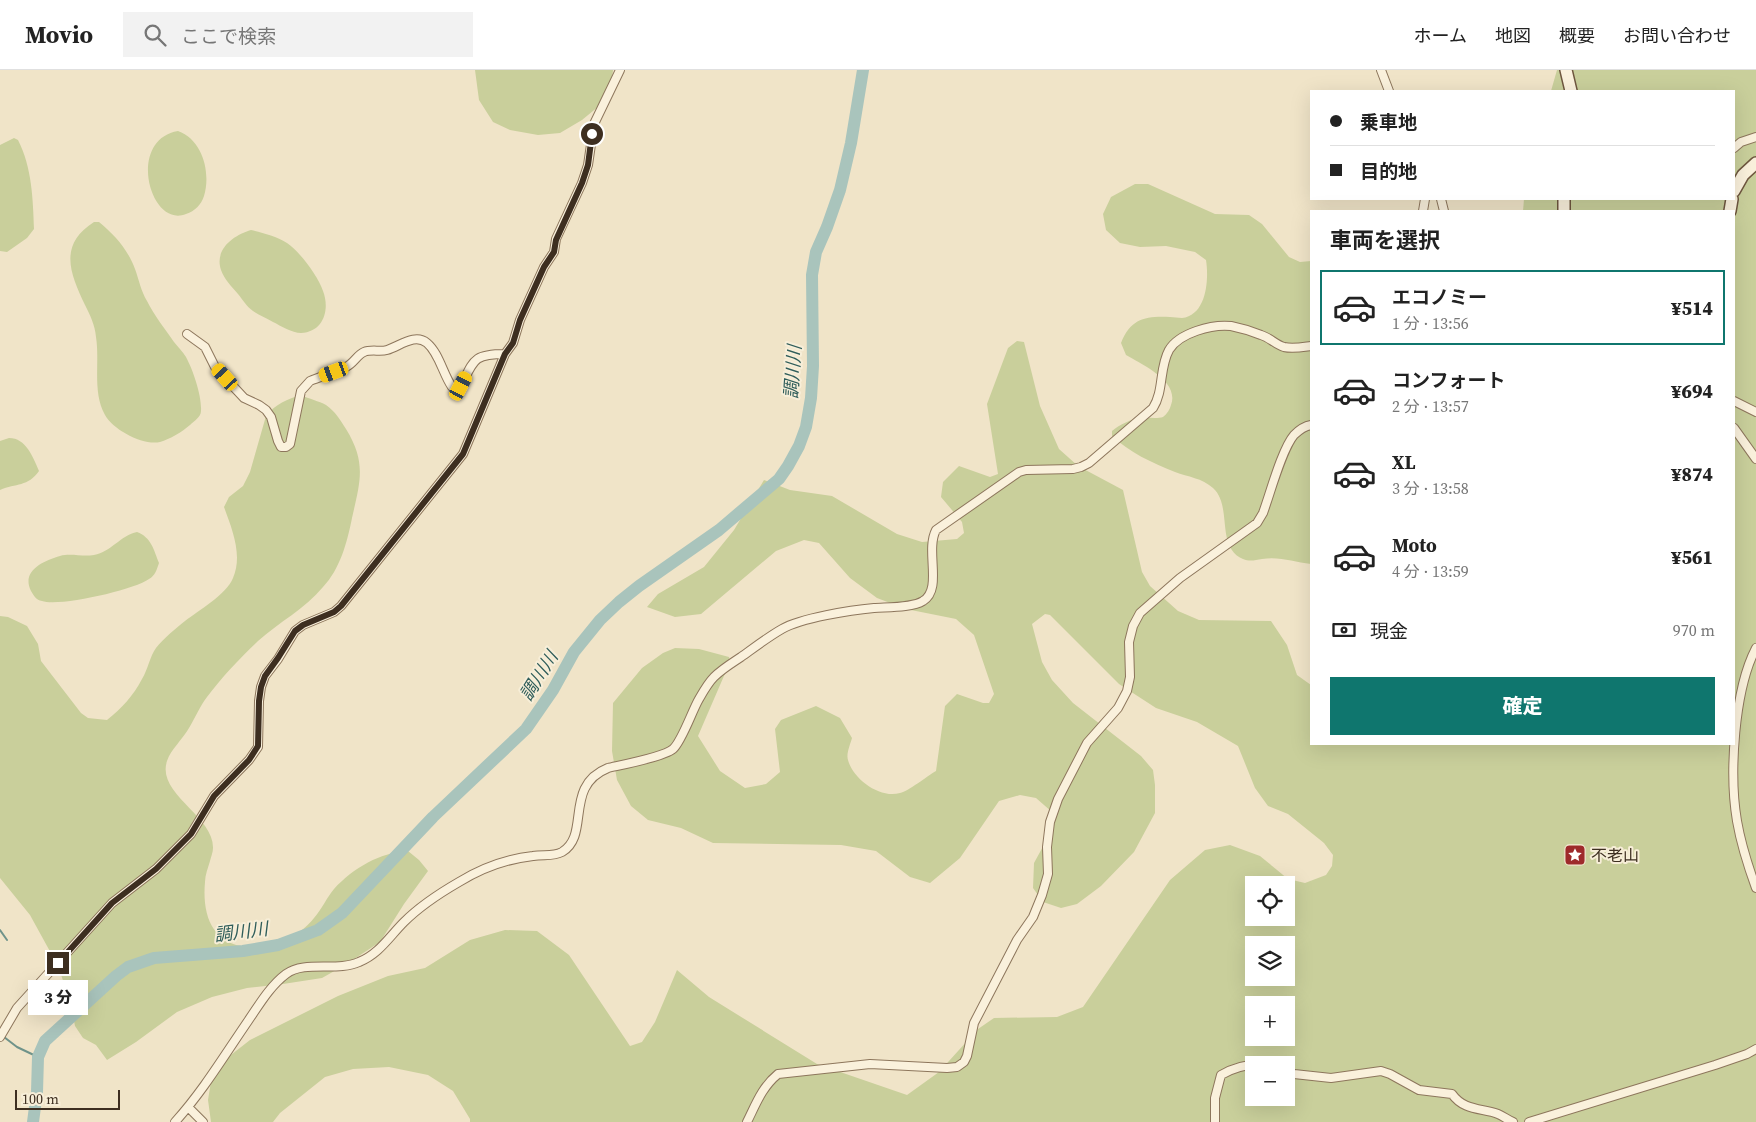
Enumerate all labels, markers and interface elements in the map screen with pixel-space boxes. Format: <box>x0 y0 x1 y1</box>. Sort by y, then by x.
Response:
search box <box>123 12 473 57</box>
text: Movio <box>25 18 93 51</box>
icon: search <box>141 21 169 49</box>
text: ここで検索 <box>181 23 276 49</box>
text: ホーム <box>1414 23 1467 48</box>
text: 地図 <box>1495 23 1531 48</box>
text: 概要 <box>1559 23 1595 48</box>
text: お問い合わせ <box>1623 23 1731 48</box>
text: 乗車地 <box>1360 109 1417 135</box>
route start <box>581 123 603 145</box>
text: 目的地 <box>1360 158 1417 184</box>
text: 車両を選択 <box>1330 225 1440 255</box>
text: エコノミー <box>1392 284 1487 310</box>
icon: car <box>1332 285 1377 330</box>
text: ¥514 <box>1671 295 1713 321</box>
text: 1 分 · 13:56 <box>1392 312 1469 334</box>
water label: 調川川 <box>778 342 807 400</box>
car <box>317 360 350 384</box>
car <box>209 361 240 393</box>
text: コンフォート <box>1392 367 1505 393</box>
icon: car <box>1332 368 1377 413</box>
car <box>447 369 474 403</box>
text: ¥694 <box>1671 378 1713 404</box>
text: 2 分 · 13:57 <box>1392 395 1469 417</box>
text: XL <box>1392 449 1415 475</box>
icon: car <box>1332 451 1377 496</box>
text: ¥874 <box>1671 461 1713 487</box>
text: 3 分 · 13:58 <box>1392 477 1469 499</box>
text: Moto <box>1392 532 1437 558</box>
icon: car <box>1332 534 1377 579</box>
text: ¥561 <box>1671 544 1713 570</box>
text: 4 分 · 13:59 <box>1392 560 1469 582</box>
icon: cash <box>1330 616 1358 644</box>
text: 現金 <box>1370 618 1408 644</box>
text: 970 m <box>1673 619 1715 641</box>
water label: 調川川 <box>514 645 565 705</box>
button: 確定 <box>1330 677 1715 735</box>
place icon: 不老山 <box>1563 843 1587 867</box>
place label: 不老山 <box>1591 844 1639 866</box>
map controls <box>1245 876 1295 1106</box>
button: locate <box>1245 876 1295 926</box>
water label: 調川川 <box>213 916 271 947</box>
button: layers <box>1245 936 1295 986</box>
route end <box>47 952 69 974</box>
callout: 3 分 <box>28 980 88 1016</box>
text: 3 分 <box>44 986 72 1008</box>
button: + <box>1245 996 1295 1046</box>
button: − <box>1245 1056 1295 1106</box>
scale bar <box>15 1087 120 1110</box>
text: 100 m <box>22 1089 59 1109</box>

